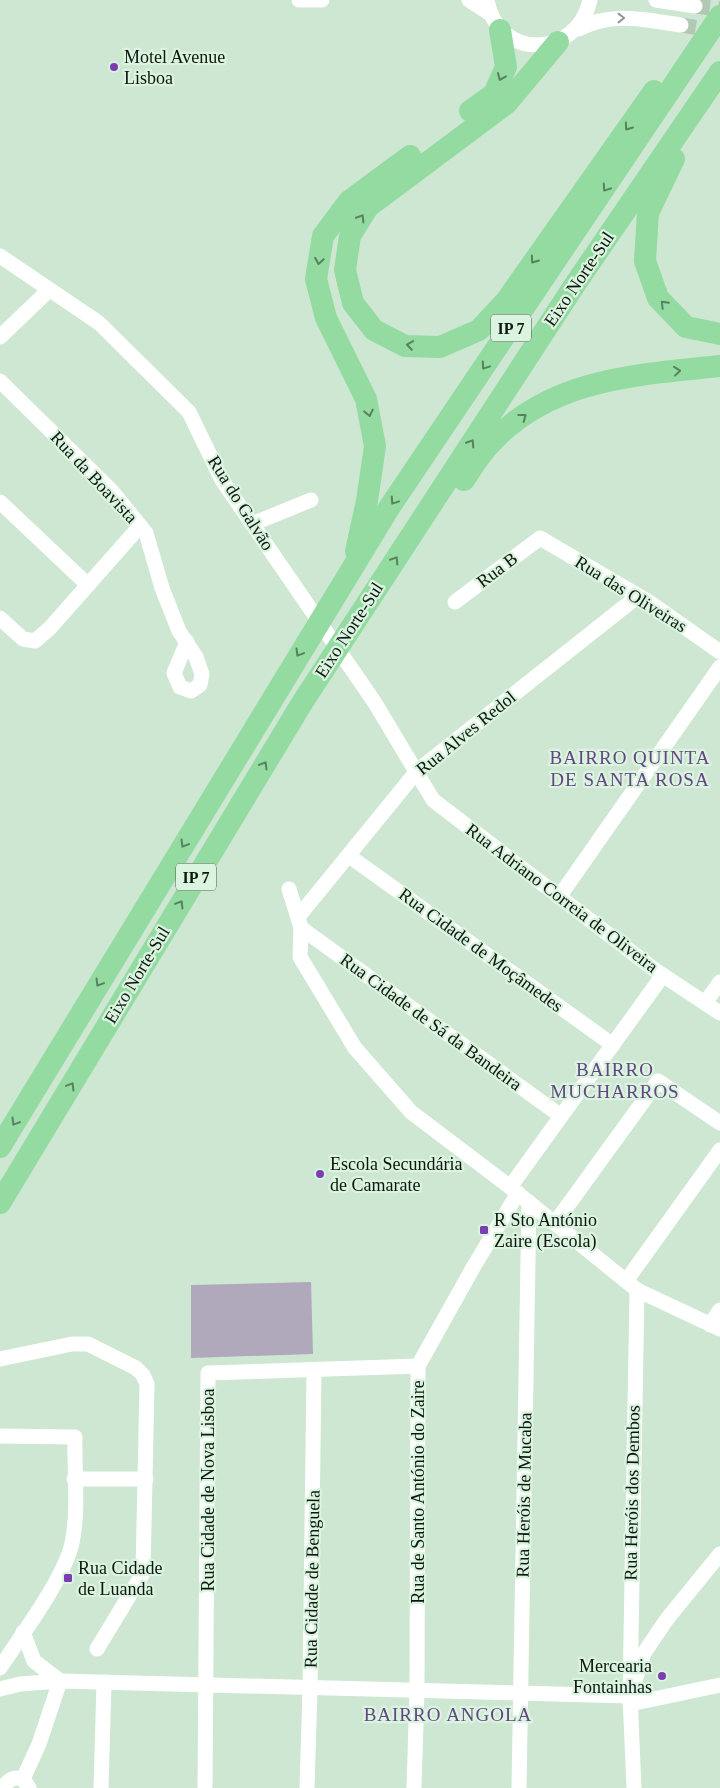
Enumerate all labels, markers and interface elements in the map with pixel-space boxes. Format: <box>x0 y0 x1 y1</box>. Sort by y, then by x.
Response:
one-way arrow <box>618 13 625 23</box>
place label: Motel Avenue Lisboa <box>124 47 225 88</box>
marker: Motel Avenue Lisboa <box>108 61 120 73</box>
one-way arrow <box>497 72 508 81</box>
one-way arrow <box>625 121 634 131</box>
one-way arrow <box>603 182 612 192</box>
one-way arrow <box>354 215 364 224</box>
street label: Eixo Norte-Sul <box>540 228 618 330</box>
one-way arrow <box>531 254 540 264</box>
one-way arrow <box>315 257 325 266</box>
one-way arrow <box>661 301 670 310</box>
road number: IP 7 <box>491 314 531 342</box>
one-way arrow <box>405 341 414 351</box>
one-way arrow <box>482 361 491 370</box>
one-way arrow <box>673 366 681 377</box>
one-way arrow <box>363 409 373 417</box>
one-way arrow <box>517 414 526 422</box>
street label: Rua da Boavista <box>46 427 142 527</box>
one-way arrow <box>465 439 474 449</box>
street label: Rua do Galvão <box>204 452 278 554</box>
one-way arrow <box>391 495 400 505</box>
street label: Rua B <box>473 548 521 592</box>
street label: Rua das Oliveiras <box>571 552 691 636</box>
one-way arrow <box>389 556 398 565</box>
street label: Eixo Norte-Sul <box>311 579 387 681</box>
one-way arrow <box>296 648 306 657</box>
street label: Rua Alves Redol <box>412 687 520 779</box>
district label: BAIRRO QUINTA DE SANTA ROSA <box>550 747 710 790</box>
one-way arrow <box>257 761 267 770</box>
street label: Rua Adriano Correia de Oliveira <box>462 819 662 977</box>
one-way arrow <box>180 839 190 848</box>
road number: IP 7 <box>176 864 216 890</box>
street label: Rua Cidade de Moçâmedes <box>395 884 567 1016</box>
one-way arrow <box>173 901 183 910</box>
street label: Eixo Norte-Sul <box>100 923 174 1027</box>
street label: Rua Cidade de Sá da Bandeira <box>336 949 526 1095</box>
one-way arrow <box>96 978 106 987</box>
district label: BAIRRO MUCHARROS <box>550 1059 680 1102</box>
one-way arrow <box>64 1083 74 1092</box>
one-way arrow <box>12 1116 22 1125</box>
place label: Escola Secundária de Camarate <box>330 1154 462 1195</box>
marker: Escola Secundária de Camarate <box>314 1168 326 1180</box>
place label: R Sto António Zaire (Escola) <box>494 1210 597 1252</box>
marker: R Sto António Zaire (Escola) <box>478 1224 490 1236</box>
street label: Rua de Santo António do Zaire <box>408 1380 428 1604</box>
street label: Rua Cidade de Nova Lisboa <box>198 1389 218 1591</box>
street label: Rua Heróis dos Dembos <box>620 1405 644 1581</box>
street label: Rua Heróis de Mucaba <box>513 1412 535 1578</box>
street label: Rua Cidade de Benguela <box>300 1490 324 1668</box>
place label: Rua Cidade de Luanda <box>78 1558 162 1599</box>
marker: Rua Cidade de Luanda <box>62 1572 74 1584</box>
place label: Mercearia Fontainhas <box>573 1656 652 1697</box>
marker: Mercearia Fontainhas <box>656 1670 668 1682</box>
district label: BAIRRO ANGOLA <box>364 1704 532 1725</box>

